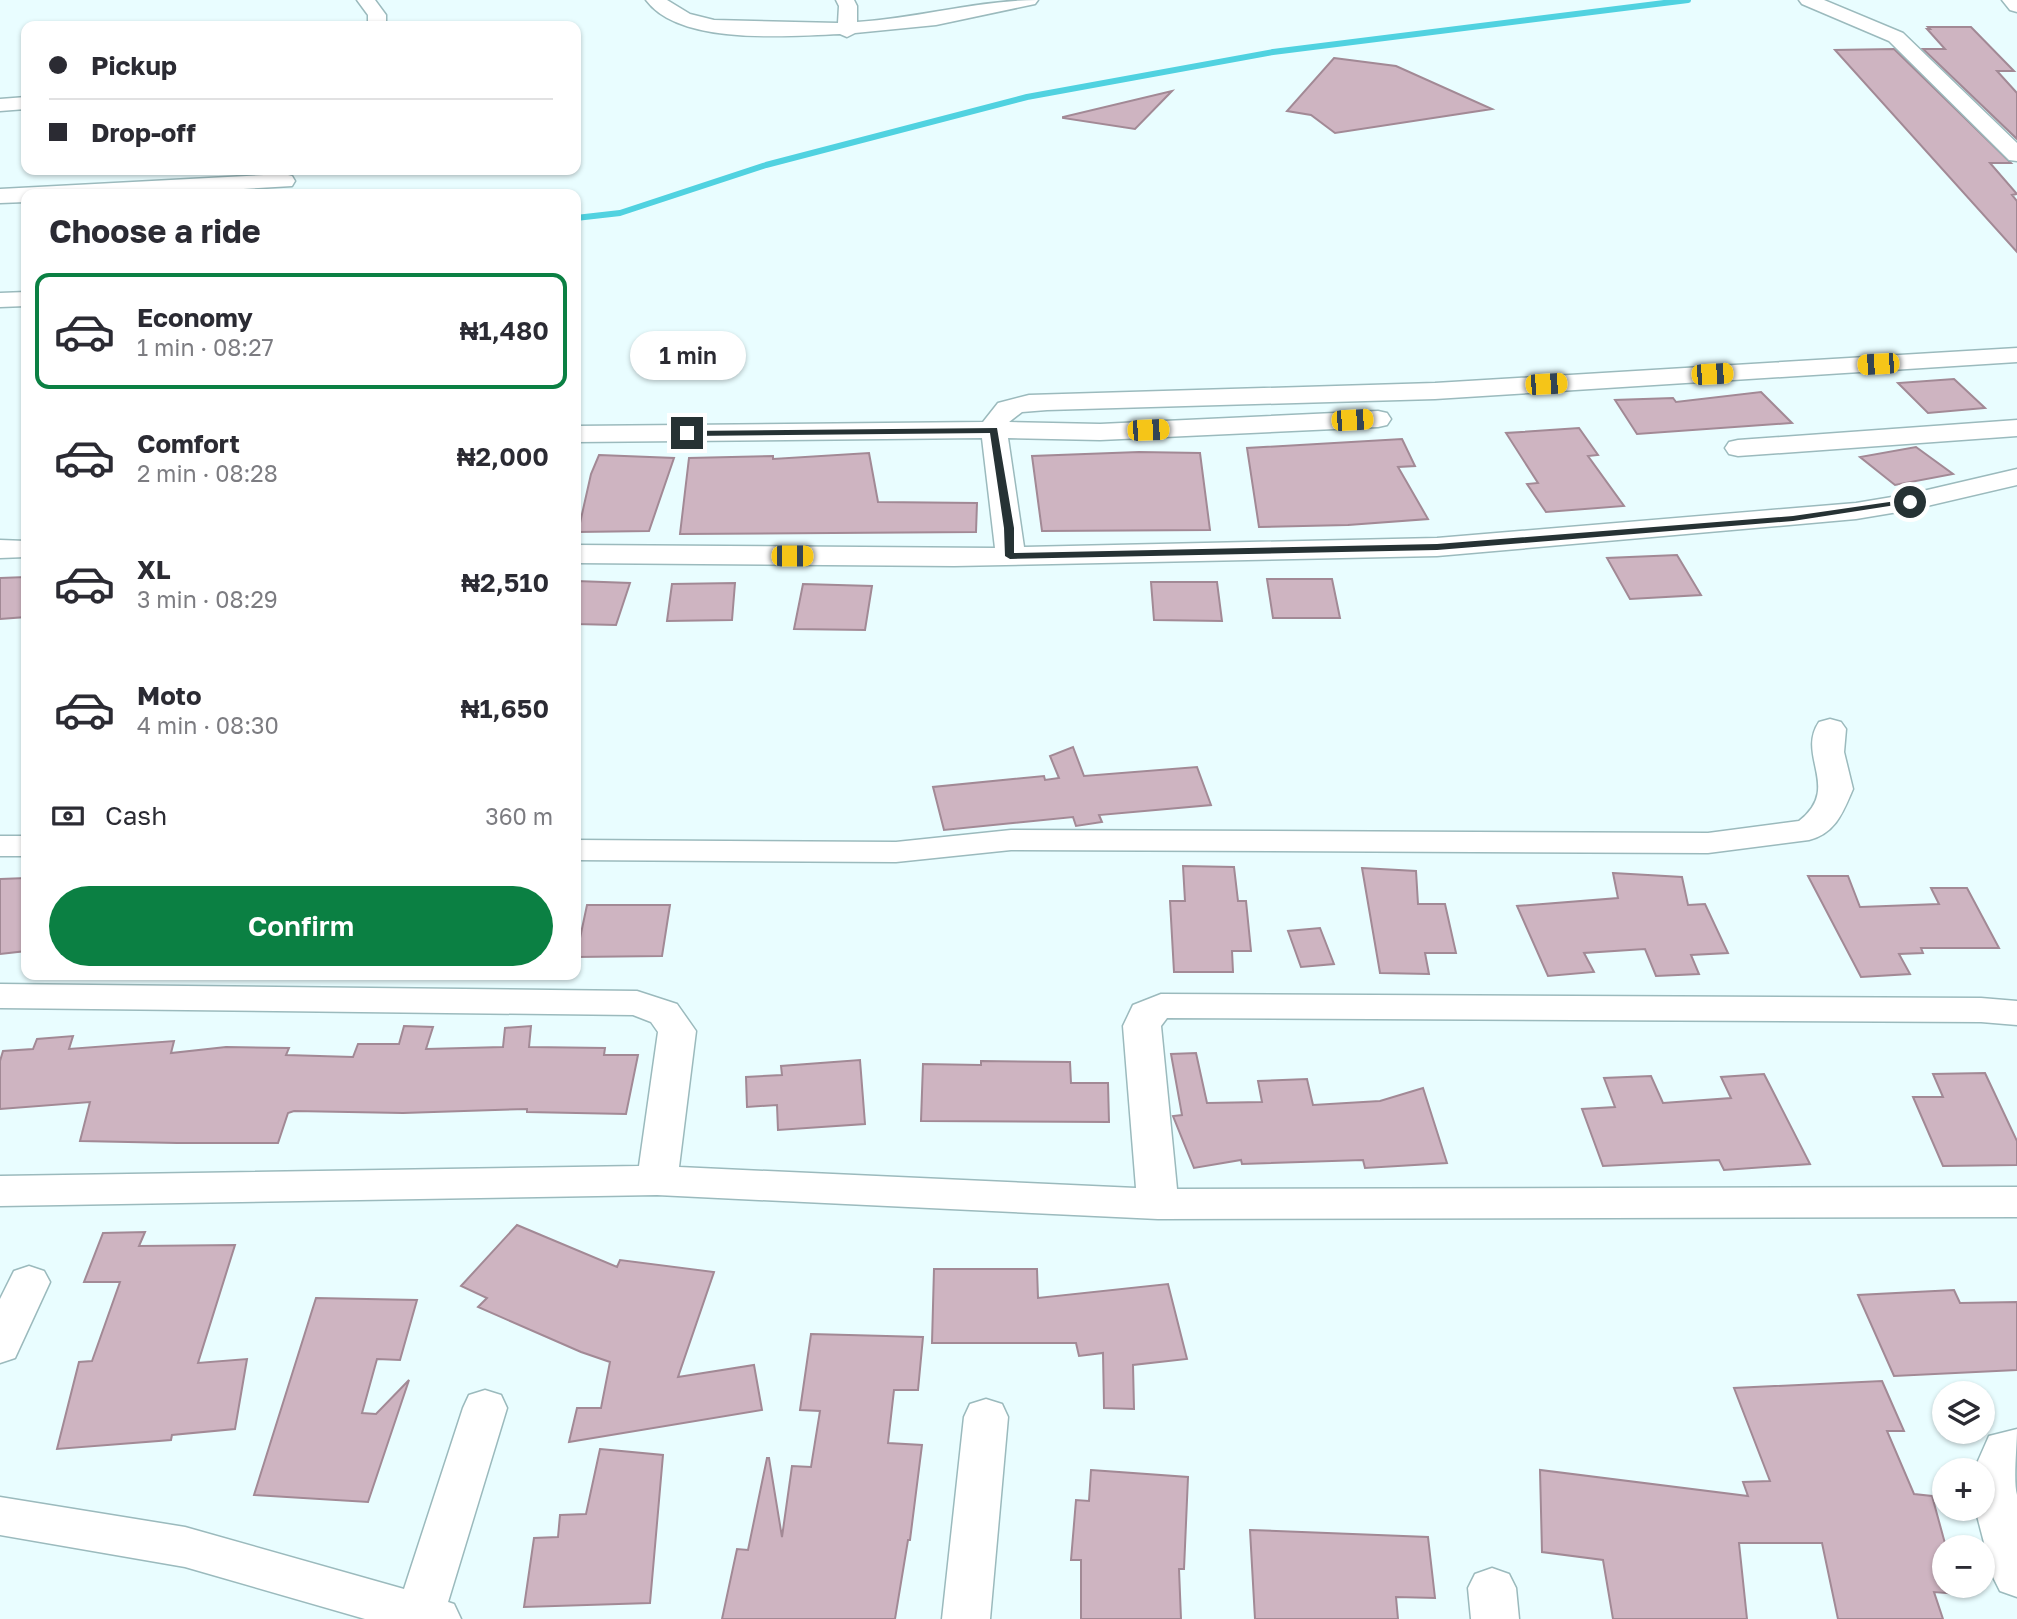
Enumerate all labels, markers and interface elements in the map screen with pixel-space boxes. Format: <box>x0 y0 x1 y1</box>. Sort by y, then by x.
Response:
text: Pickup <box>91 50 177 81</box>
text: Drop-off <box>91 117 196 148</box>
text: Choose a ride <box>49 212 261 250</box>
icon: car <box>53 300 116 363</box>
text: Economy <box>137 302 253 333</box>
text: ₦1,480 <box>460 315 549 346</box>
callout: 1 min <box>629 332 745 380</box>
text: 1 min · 08:27 <box>137 333 274 361</box>
text: 1 min <box>659 341 717 369</box>
car <box>1857 352 1900 376</box>
car <box>1691 362 1734 386</box>
car <box>1525 372 1568 396</box>
car <box>1331 408 1374 432</box>
route end <box>671 417 703 449</box>
car <box>1127 419 1170 441</box>
icon: car <box>53 426 116 489</box>
text: Comfort <box>137 428 240 459</box>
text: ₦2,000 <box>457 441 549 472</box>
text: 2 min · 08:28 <box>137 459 278 487</box>
route start <box>1894 486 1926 518</box>
car <box>772 546 814 567</box>
icon: car <box>53 552 116 615</box>
text: XL <box>137 554 171 585</box>
text: ₦2,510 <box>461 567 549 598</box>
text: 3 min · 08:29 <box>137 585 278 613</box>
icon: car <box>53 678 116 741</box>
text: Moto <box>137 680 202 711</box>
text: ₦1,650 <box>461 693 549 724</box>
text: 4 min · 08:30 <box>137 711 279 739</box>
icon: cash <box>49 797 87 835</box>
text: Cash <box>105 800 167 831</box>
text: 360 m <box>485 802 553 830</box>
button: Confirm <box>49 886 553 966</box>
map controls <box>1932 1381 1995 1598</box>
button: layers <box>1932 1381 1995 1444</box>
button: + <box>1932 1458 1995 1521</box>
button: − <box>1932 1535 1995 1598</box>

